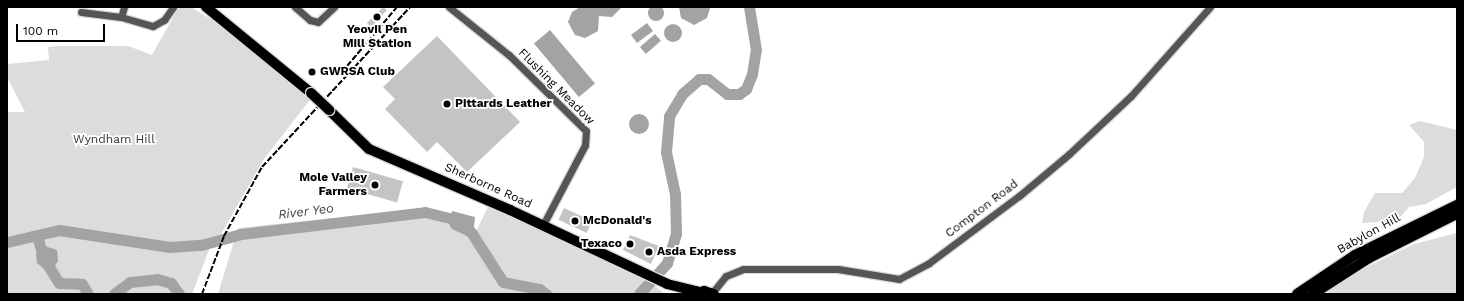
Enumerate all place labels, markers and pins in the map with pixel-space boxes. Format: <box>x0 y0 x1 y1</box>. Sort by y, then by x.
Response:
marker: Yeovil Pen Mill Station <box>372 12 382 22</box>
place label: Yeovil Pen Mill Station <box>343 23 411 51</box>
place label: GWRSA Club <box>320 65 395 79</box>
marker: GWRSA Club <box>307 67 317 77</box>
place label: Pittards Leather <box>455 97 552 111</box>
marker: Pittards Leather <box>442 99 452 109</box>
place label: Mole Valley Farmers <box>299 171 367 199</box>
marker: Mole Valley Farmers <box>370 180 380 190</box>
place label: McDonald's <box>583 214 652 228</box>
marker: McDonald's <box>570 216 580 226</box>
place label: Texaco <box>581 237 622 251</box>
marker: Texaco <box>625 239 635 249</box>
place label: Asda Express <box>657 245 736 259</box>
marker: Asda Express <box>644 247 654 257</box>

